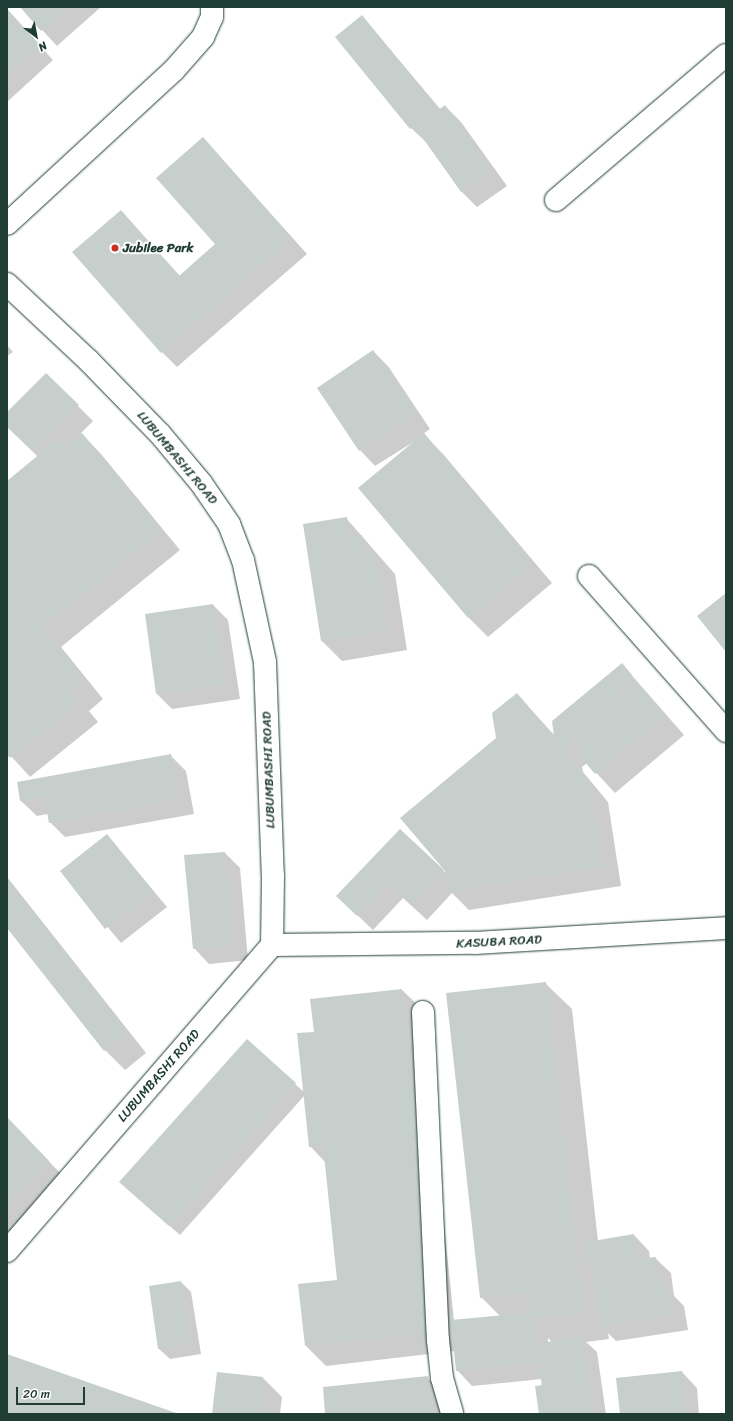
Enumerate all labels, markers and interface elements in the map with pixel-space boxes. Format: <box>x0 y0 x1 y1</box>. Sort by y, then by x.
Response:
north arrow <box>16 16 56 56</box>
text: N <box>34 37 51 57</box>
place label: Jubilee Park <box>123 240 193 256</box>
marker: Jubilee Park <box>110 243 120 253</box>
street label: LUBUMBASHI ROAD <box>133 408 221 508</box>
street label: LUBUMBASHI ROAD <box>259 711 279 829</box>
street label: KASUBA ROAD <box>456 932 542 952</box>
street label: LUBUMBASHI ROAD <box>115 1027 203 1125</box>
scale bar <box>18 1379 87 1405</box>
text: 20 m <box>23 1383 50 1405</box>

